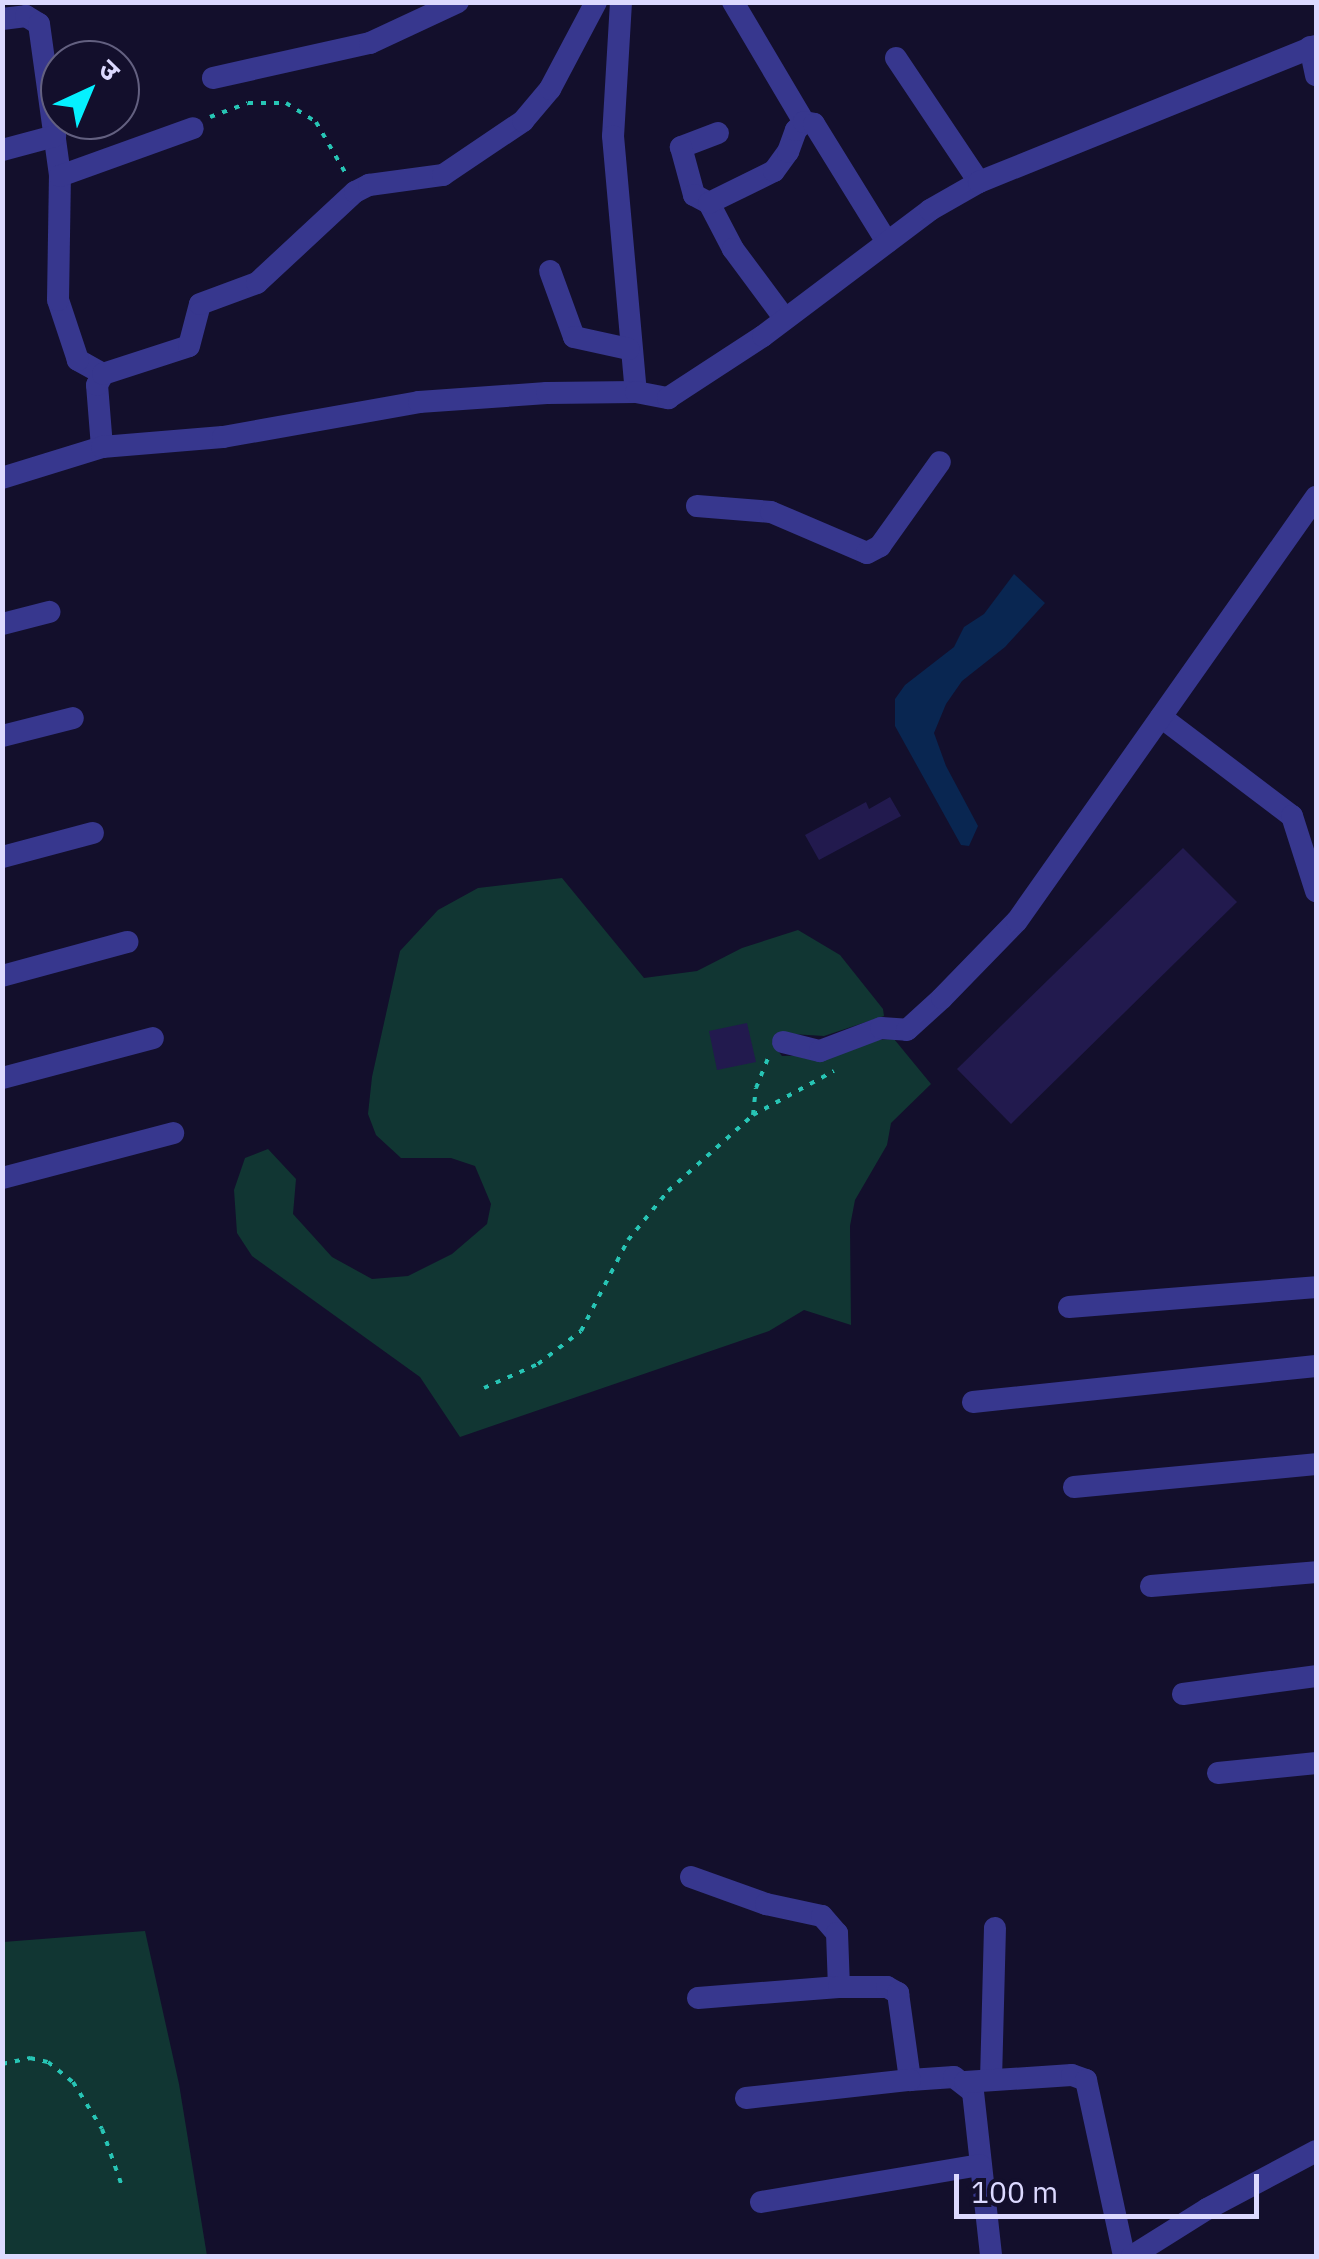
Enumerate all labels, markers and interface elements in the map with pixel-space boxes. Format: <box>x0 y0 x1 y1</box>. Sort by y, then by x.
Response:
north arrow <box>40 40 140 140</box>
text: उ <box>91 50 129 88</box>
scale bar <box>959 2154 1264 2216</box>
text: 100 m <box>971 2172 1058 2211</box>

